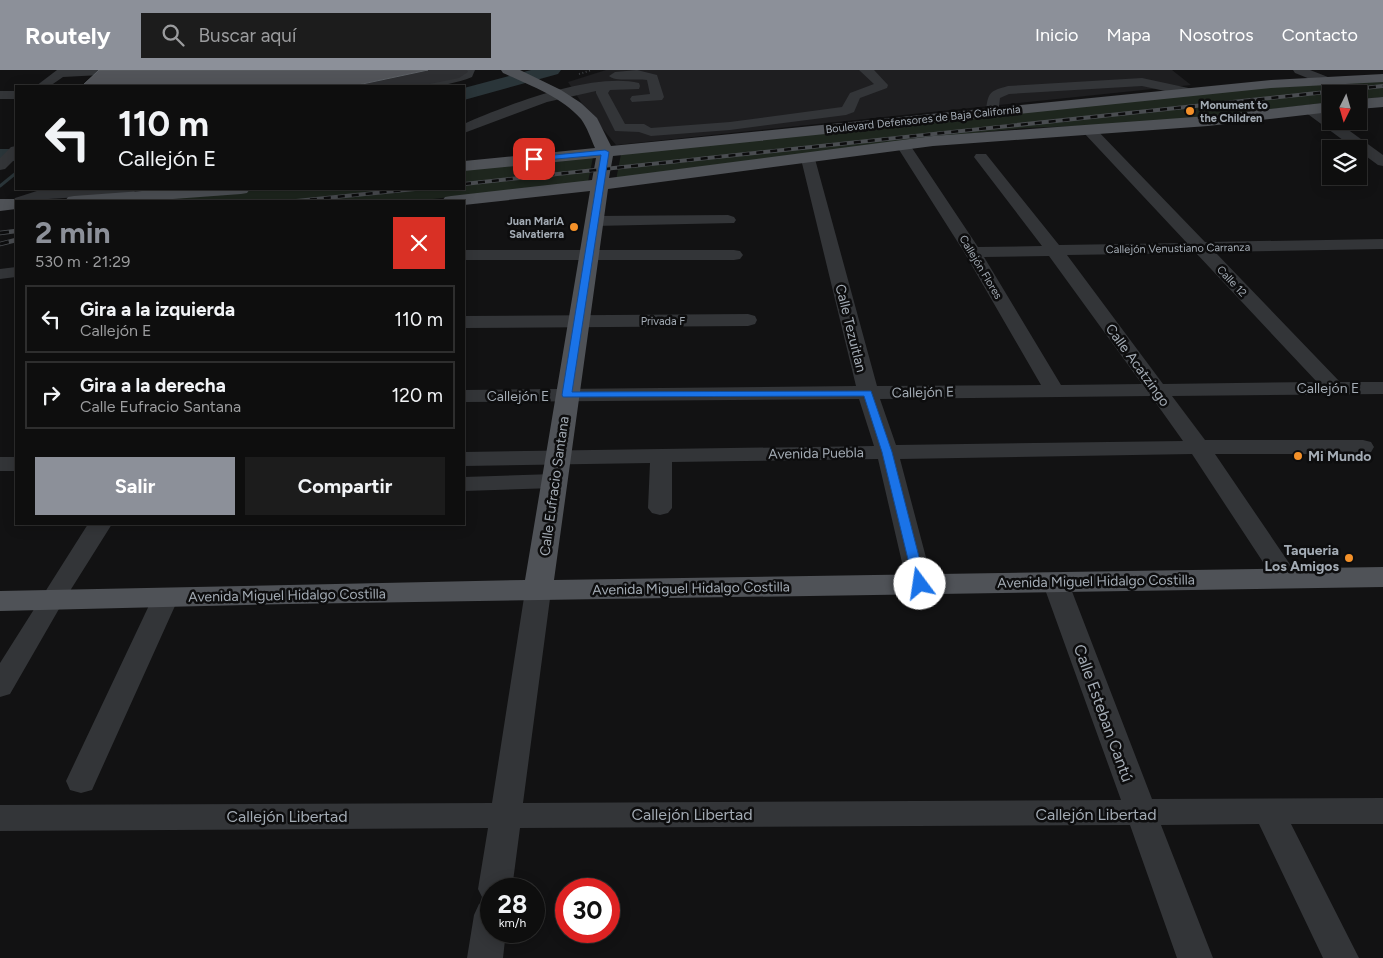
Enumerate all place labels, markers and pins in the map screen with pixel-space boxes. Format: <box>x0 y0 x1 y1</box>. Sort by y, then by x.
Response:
place label: Monument to the Children <box>1200 99 1269 125</box>
marker: Monument to the Children <box>1184 105 1196 117</box>
pin <box>513 138 555 180</box>
place label: Juan MariA Salvatierra <box>507 215 564 241</box>
marker: Juan MariA Salvatierra <box>568 221 580 233</box>
place label: Mi Mundo <box>1308 448 1371 465</box>
marker: Mi Mundo <box>1292 450 1304 462</box>
place label: Taqueria Los Amigos <box>1265 542 1339 575</box>
marker: Taqueria Los Amigos <box>1343 552 1355 564</box>

